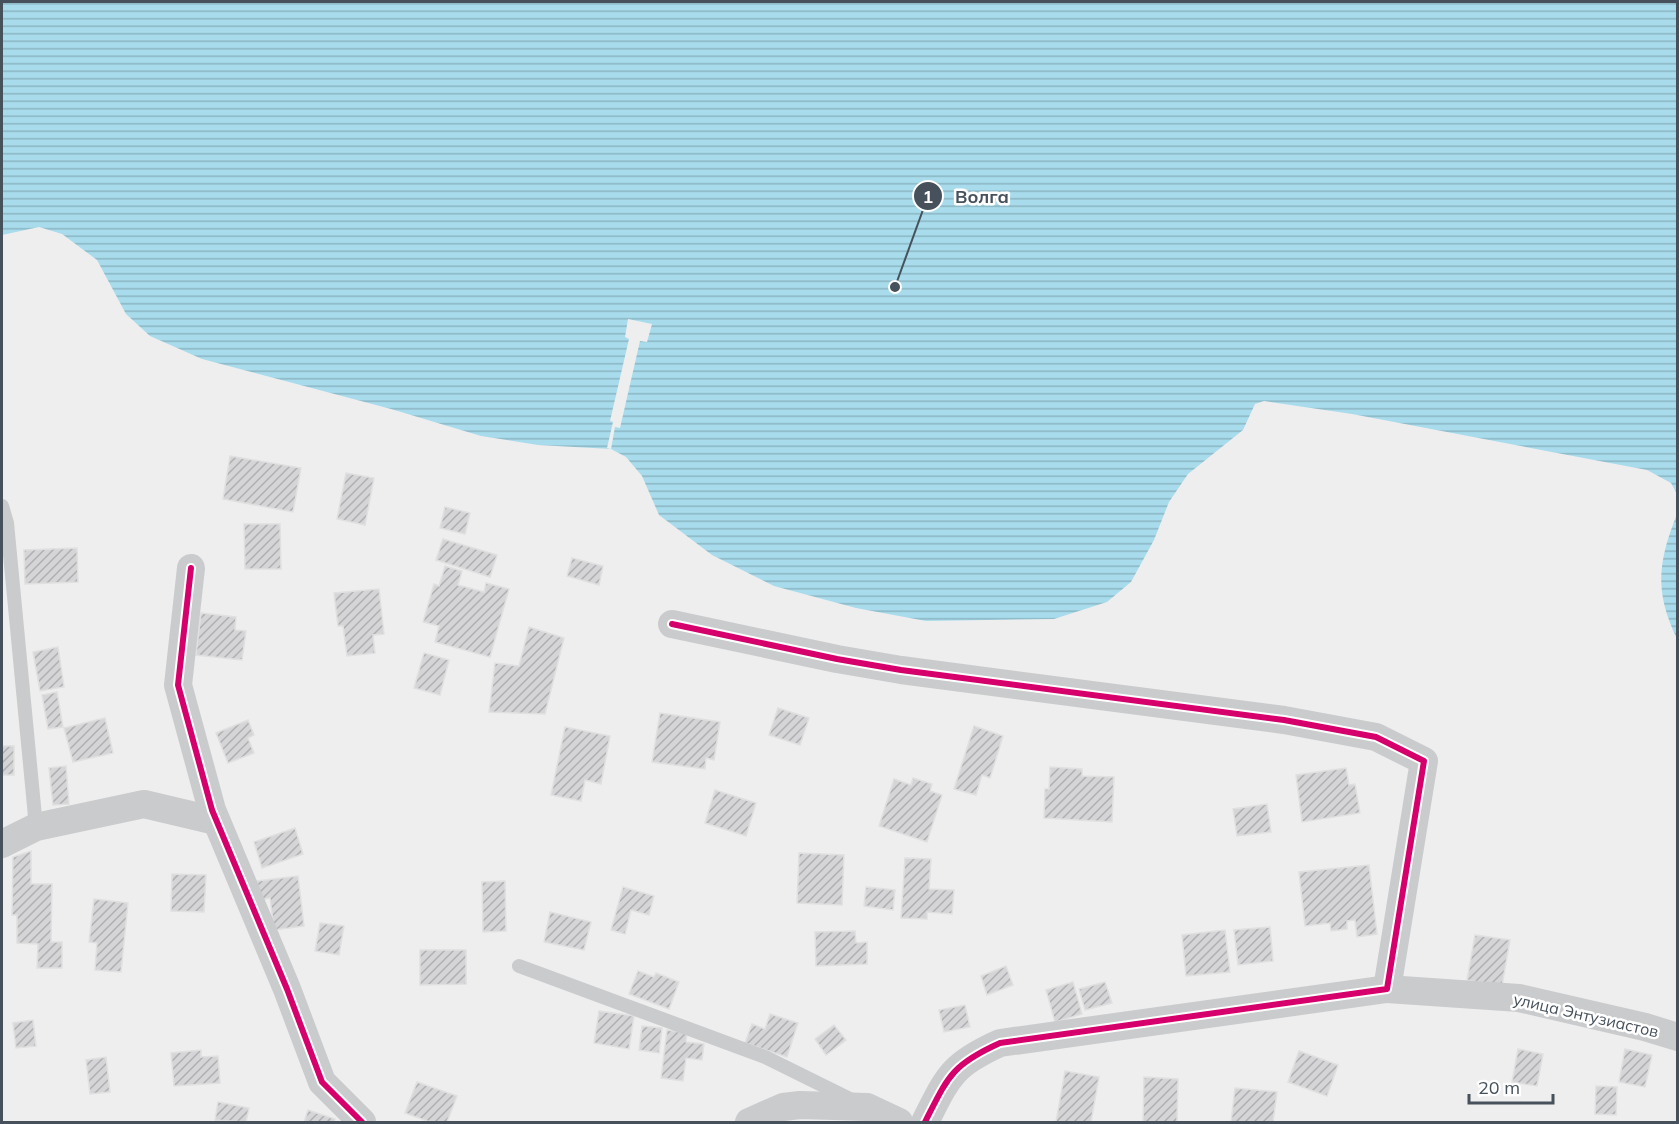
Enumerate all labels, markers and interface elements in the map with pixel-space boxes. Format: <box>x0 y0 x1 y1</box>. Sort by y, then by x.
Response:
callout: Волга <box>913 178 1021 214</box>
text: 1 <box>923 185 933 208</box>
text: Волга <box>955 185 1009 208</box>
street label: улица Энтузиастов <box>1511 989 1661 1041</box>
scale bar <box>1469 1067 1553 1105</box>
text: 20 m <box>1478 1076 1520 1099</box>

